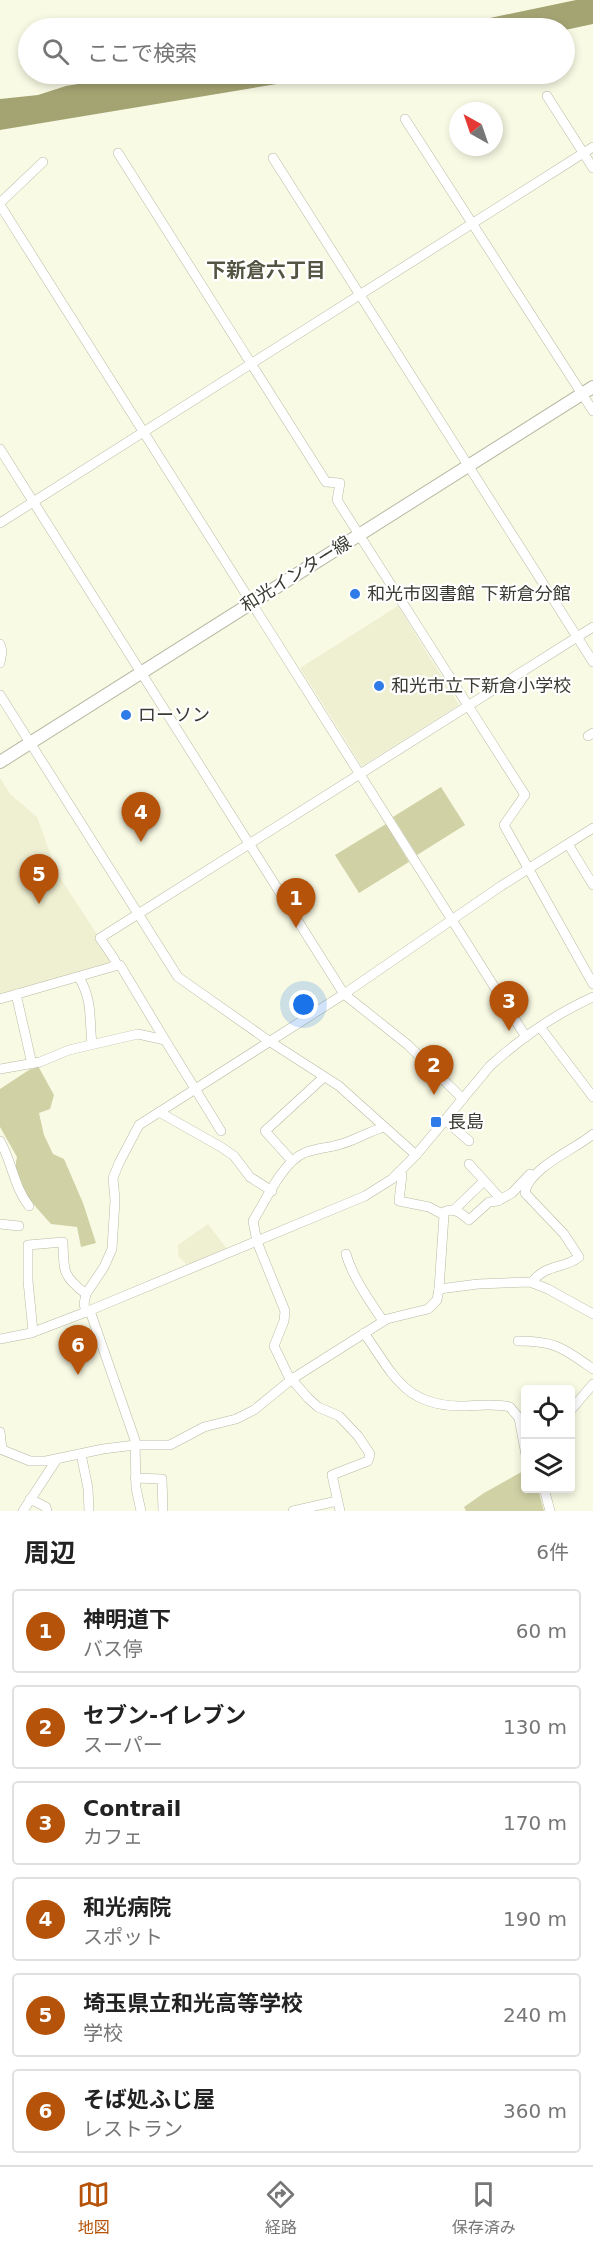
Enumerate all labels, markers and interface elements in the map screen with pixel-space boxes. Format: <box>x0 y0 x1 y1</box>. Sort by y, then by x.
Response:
search box <box>18 18 575 84</box>
icon: search <box>39 35 72 68</box>
text: ここで検索 <box>87 41 197 66</box>
north arrow <box>449 102 503 156</box>
district label: 下新倉六丁目 <box>206 258 326 282</box>
street label: 和光インター線 <box>237 531 355 616</box>
place label: 和光市図書館 下新倉分館 <box>367 583 571 604</box>
marker: 和光市図書館 下新倉分館 <box>348 587 362 601</box>
place label: 和光市立下新倉小学校 <box>391 675 571 696</box>
marker: 和光市立下新倉小学校 <box>372 679 386 693</box>
place label: ローソン <box>138 704 210 725</box>
marker: ローソン <box>119 708 133 722</box>
pin: 4 <box>122 792 160 842</box>
pin: 5 <box>20 854 58 904</box>
pin: 1 <box>276 878 316 928</box>
pin: 3 <box>490 982 528 1031</box>
your location <box>289 990 318 1019</box>
pin: 2 <box>414 1046 454 1095</box>
place label: 長島 <box>448 1111 484 1132</box>
marker: 長島 <box>429 1115 443 1129</box>
pin: 6 <box>58 1326 98 1375</box>
map controls <box>521 1385 575 1493</box>
button: locate <box>521 1385 575 1439</box>
button: layers <box>521 1439 575 1493</box>
text: 周辺 <box>24 1538 76 1568</box>
text: 6件 <box>536 1540 569 1564</box>
text: 神明道下 <box>83 1607 171 1632</box>
text: 1 <box>39 1619 52 1643</box>
text: 60 m <box>516 1619 567 1643</box>
text: バス停 <box>83 1637 143 1661</box>
text: セブン-イレブン <box>83 1703 246 1728</box>
text: 2 <box>39 1715 52 1739</box>
text: 130 m <box>503 1715 567 1739</box>
text: スーパー <box>83 1733 163 1757</box>
text: Contrail <box>83 1796 181 1821</box>
text: 3 <box>39 1811 52 1835</box>
text: 170 m <box>503 1811 567 1835</box>
text: カフェ <box>83 1825 143 1849</box>
text: 和光病院 <box>83 1895 171 1920</box>
text: 4 <box>39 1907 52 1931</box>
text: 190 m <box>503 1907 567 1931</box>
text: スポット <box>83 1925 163 1949</box>
text: 埼玉県立和光高等学校 <box>83 1991 303 2016</box>
text: 5 <box>39 2003 52 2027</box>
text: 240 m <box>503 2003 567 2027</box>
text: 学校 <box>83 2021 123 2045</box>
text: そば処ふじ屋 <box>83 2087 215 2112</box>
text: 6 <box>39 2099 52 2123</box>
text: 360 m <box>503 2099 567 2123</box>
text: レストラン <box>83 2117 183 2141</box>
tab: 地図 <box>77 2178 110 2238</box>
tab: 経路 <box>264 2178 297 2238</box>
tab: 保存済み <box>452 2178 516 2238</box>

